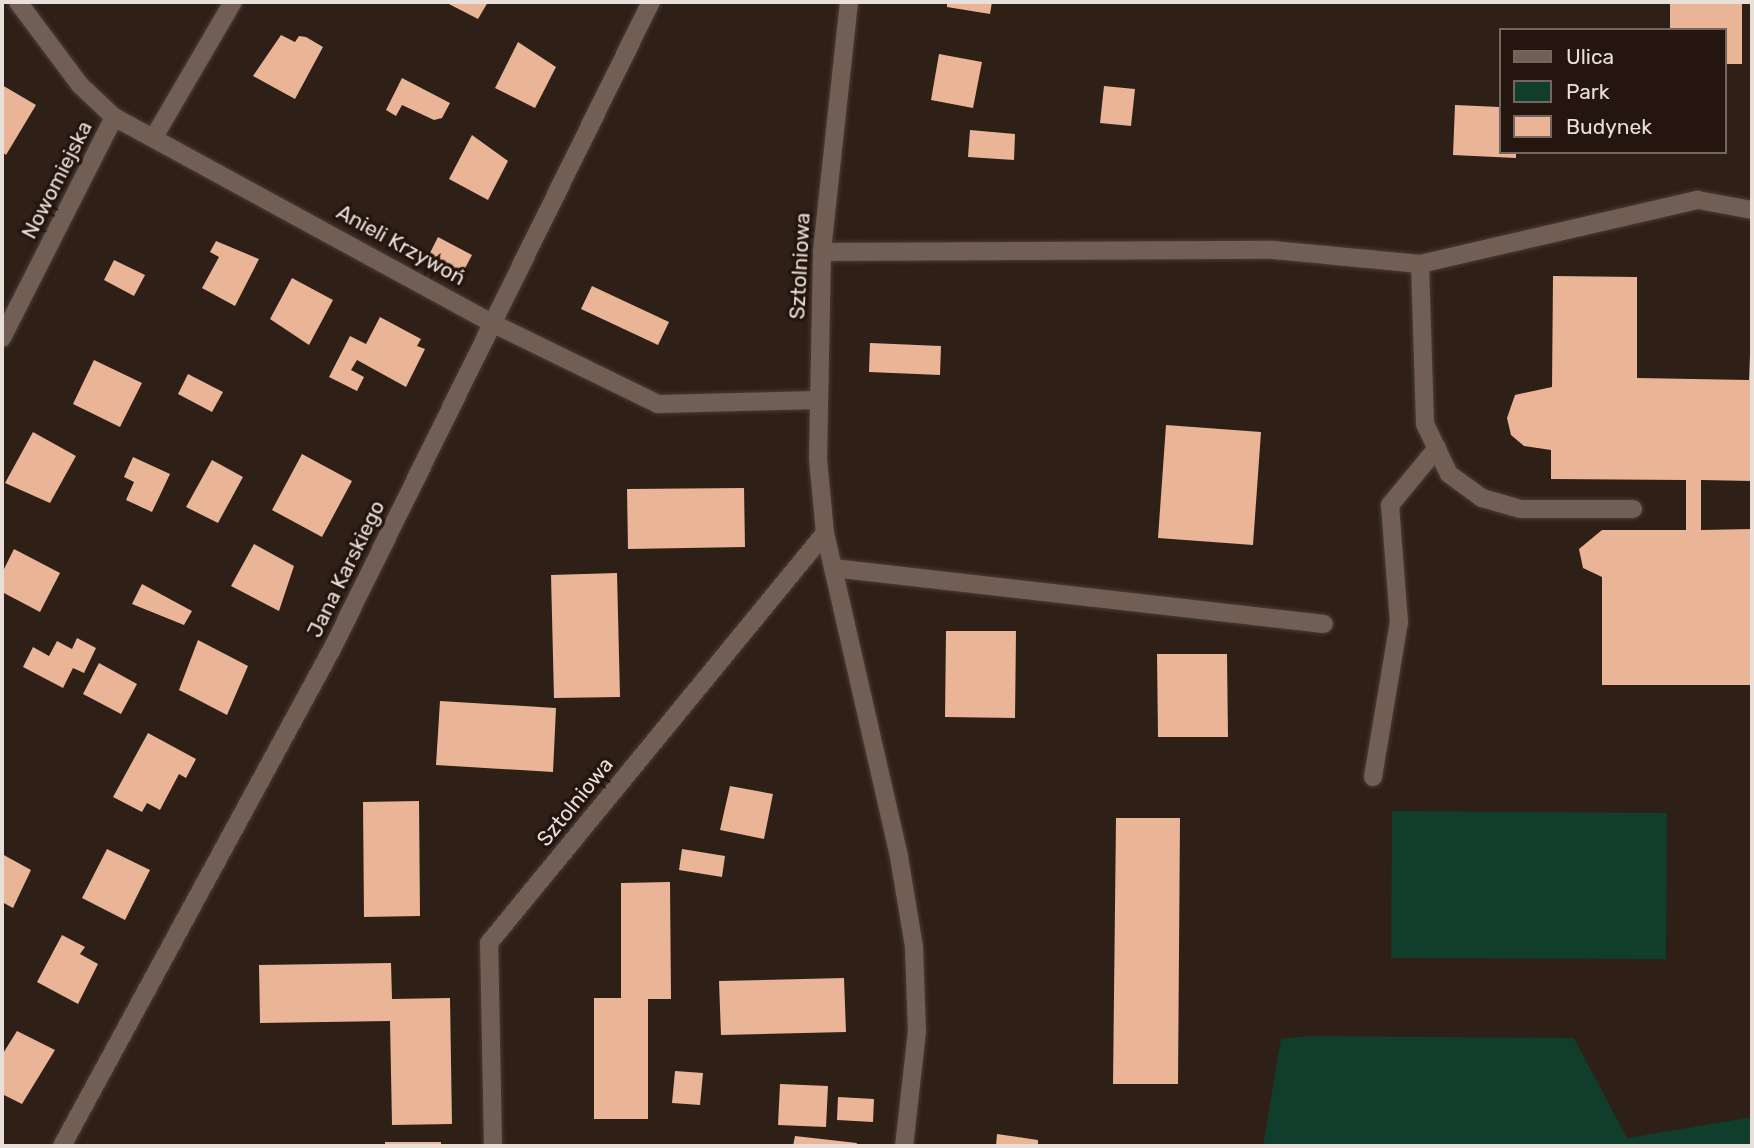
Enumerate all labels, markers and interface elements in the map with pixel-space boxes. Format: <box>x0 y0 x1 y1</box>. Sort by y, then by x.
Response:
legend <box>1498 28 1726 154</box>
text: Ulica <box>1566 44 1614 69</box>
text: Park <box>1566 79 1610 104</box>
text: Budynek <box>1566 114 1652 139</box>
street label: Nowomiejska <box>17 117 97 243</box>
street label: Anieli Krzywoń <box>332 199 470 291</box>
street label: Sztolniowa <box>785 212 815 320</box>
street label: Jana Karskiego <box>302 496 390 642</box>
street label: Sztolniowa <box>532 753 618 851</box>

